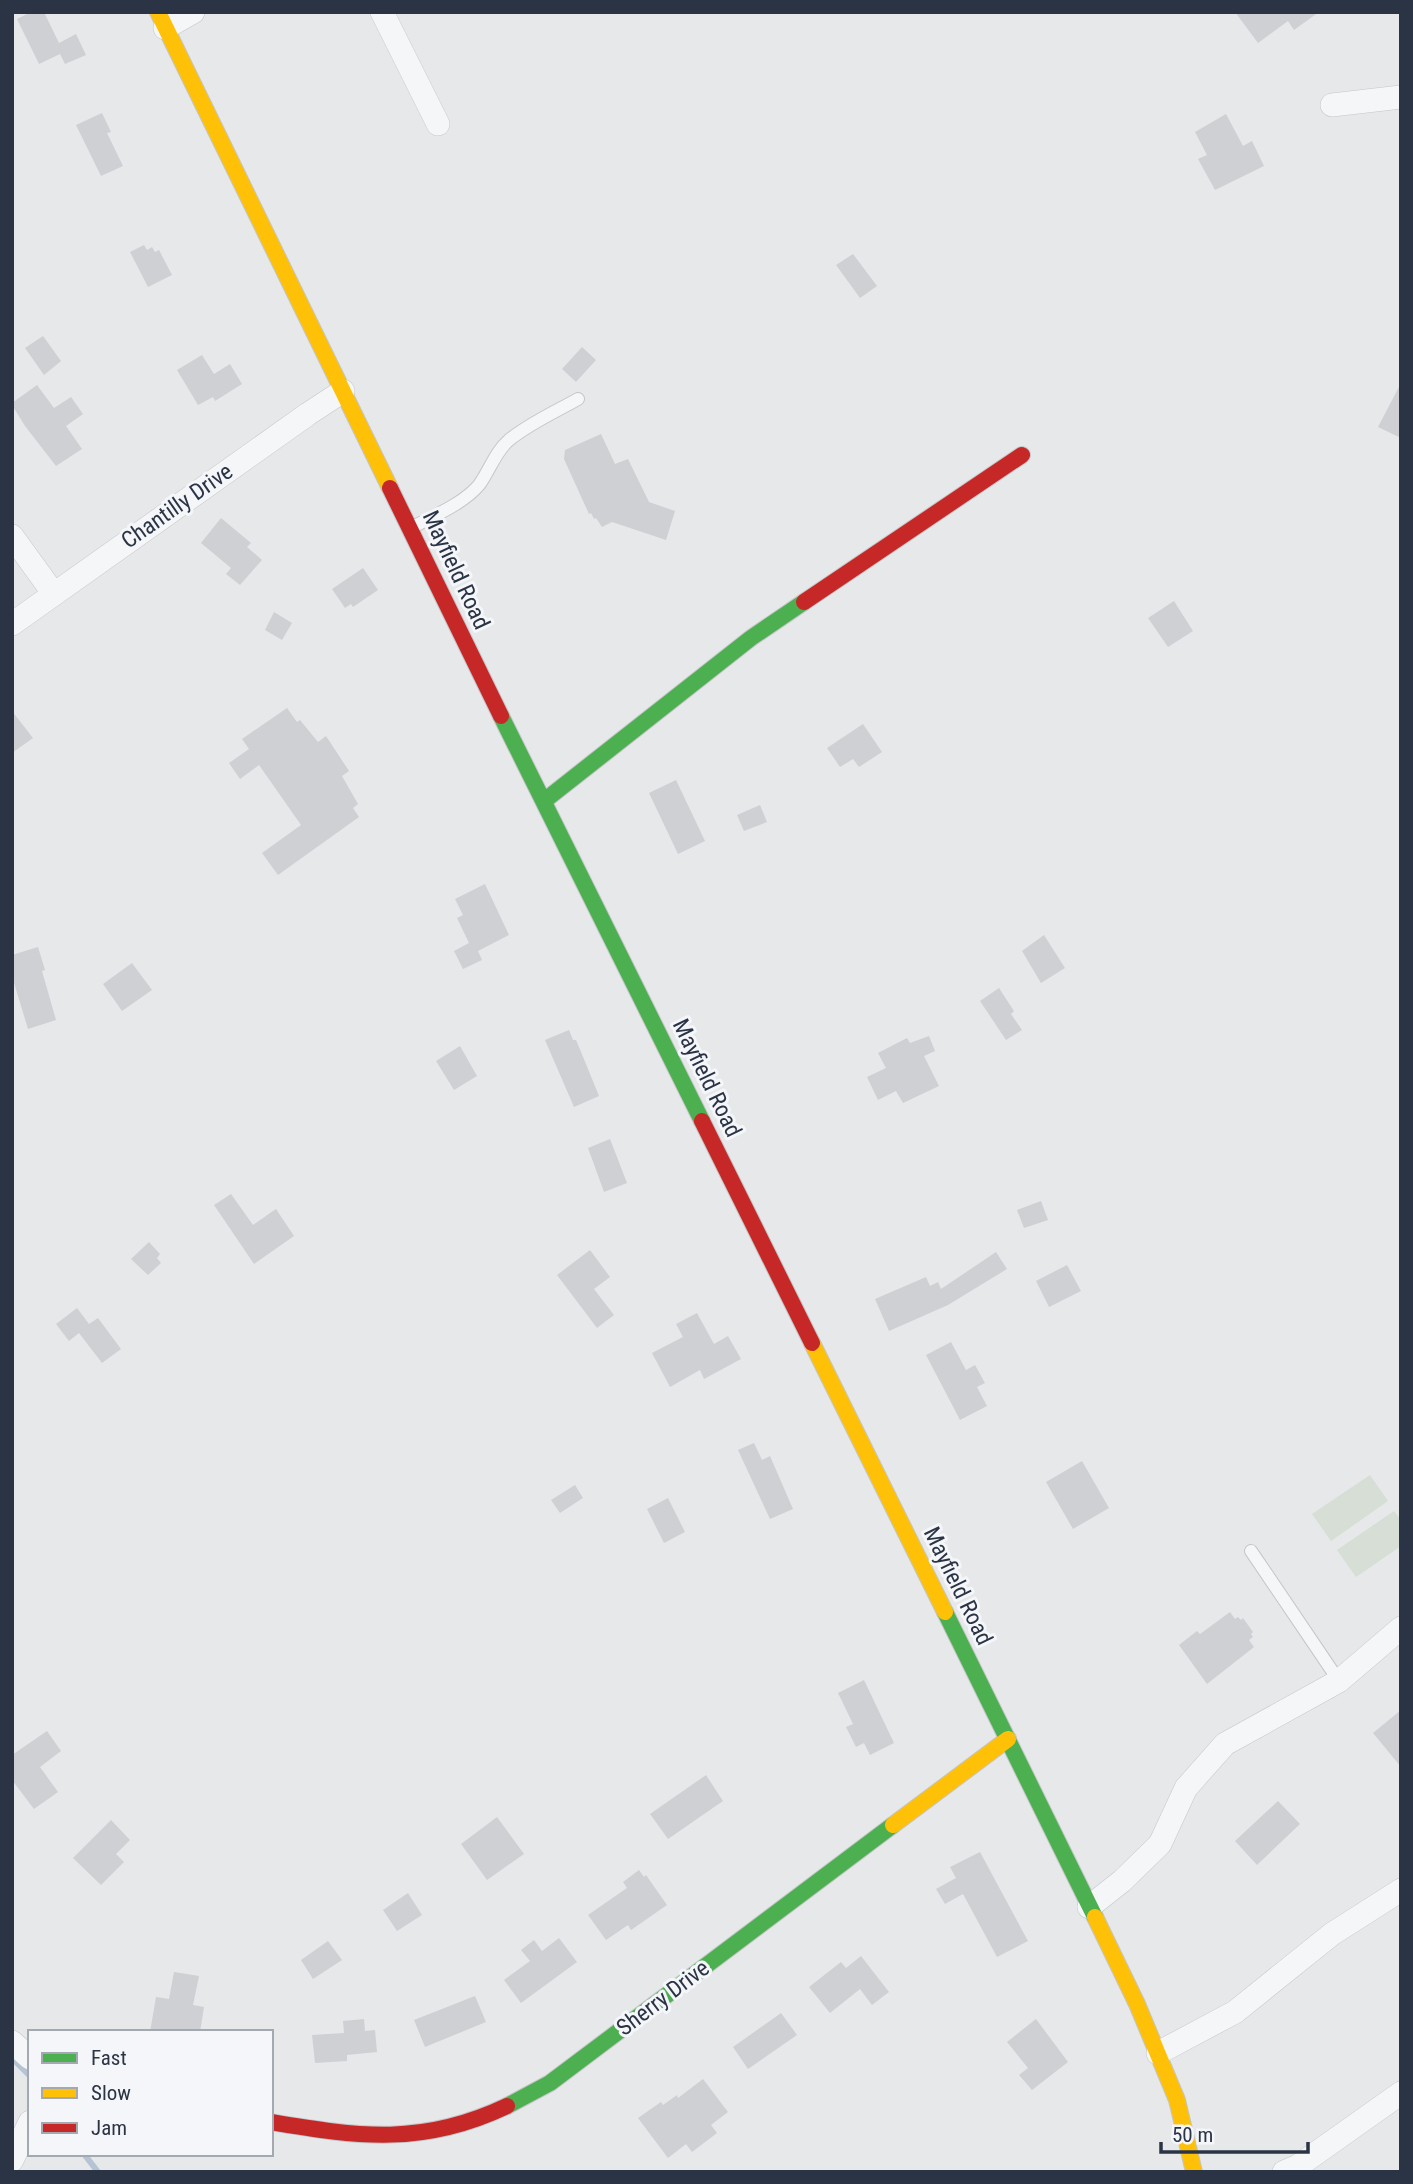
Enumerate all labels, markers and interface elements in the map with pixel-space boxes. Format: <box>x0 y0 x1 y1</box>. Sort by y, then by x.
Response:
street label: Chantilly Drive <box>116 458 238 554</box>
street label: Mayfield Road <box>417 506 495 634</box>
street label: Mayfield Road <box>667 1015 747 1141</box>
street label: Mayfield Road <box>918 1523 998 1649</box>
street label: Sherry Drive <box>611 1954 715 2042</box>
legend <box>28 2030 273 2156</box>
text: Fast <box>91 2046 127 2070</box>
text: Slow <box>91 2081 131 2105</box>
scale bar <box>1161 2110 1308 2154</box>
text: Jam <box>91 2116 127 2140</box>
text: 50 m <box>1172 2123 1213 2147</box>

